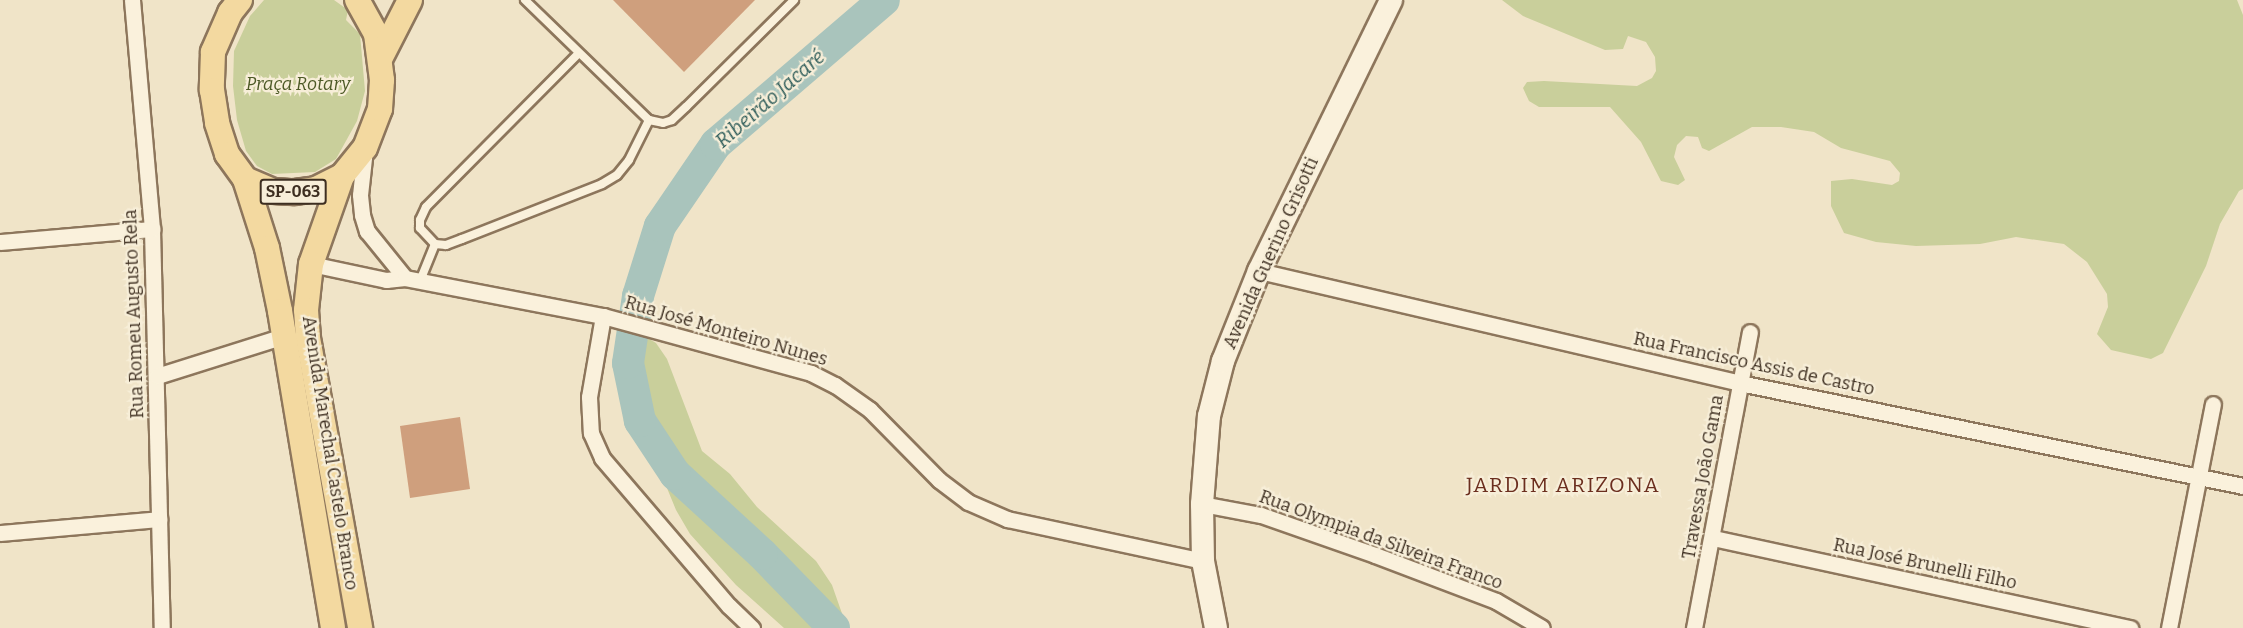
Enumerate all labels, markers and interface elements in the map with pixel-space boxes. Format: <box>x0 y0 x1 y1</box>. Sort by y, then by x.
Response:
water label: Ribeirão Jacaré <box>710 45 830 153</box>
park label: Praça Rotary <box>246 73 350 95</box>
street label: Avenida Guerino Grisotti <box>1219 154 1323 352</box>
road number: SP-063 <box>258 179 328 205</box>
street label: Rua Romeu Augusto Rela <box>120 209 148 419</box>
street label: Rua José Monteiro Nunes <box>622 292 830 370</box>
street label: Avenida Marechal Castelo Branco <box>298 314 362 592</box>
street label: Rua Francisco Assis de Castro <box>1632 328 1876 400</box>
street label: Travessa João Gama <box>1678 393 1728 561</box>
district label: JARDIM ARIZONA <box>1466 472 1660 498</box>
street label: Rua Olympia da Silveira Franco <box>1256 486 1506 594</box>
street label: Rua José Brunelli Filho <box>1831 534 2019 594</box>

